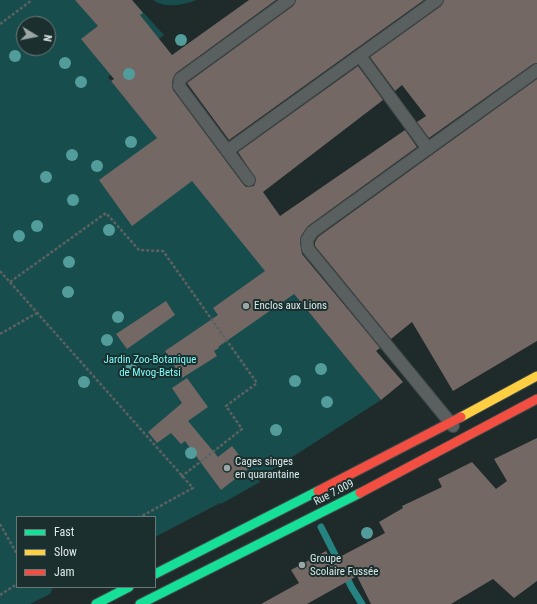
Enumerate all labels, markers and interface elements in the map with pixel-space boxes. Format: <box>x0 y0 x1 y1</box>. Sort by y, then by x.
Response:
north arrow <box>16 16 56 56</box>
text: N <box>40 34 54 42</box>
place label: Enclos aux Lions <box>254 299 327 313</box>
marker: Enclos aux Lions <box>241 301 251 311</box>
park label: Jardin Zoo-Botanique de Mvog-Betsi <box>104 353 196 379</box>
place label: Cages singes en quarantaine <box>235 455 299 481</box>
marker: Cages singes en quarantaine <box>222 463 232 473</box>
street label: Rue 7.009 <box>312 477 356 509</box>
legend <box>16 516 156 588</box>
text: Fast <box>54 525 74 539</box>
text: Slow <box>54 545 77 559</box>
place label: Groupe Scolaire Fussée <box>310 552 378 578</box>
marker: Groupe Scolaire Fussée <box>297 560 307 570</box>
text: Jam <box>54 565 75 579</box>

